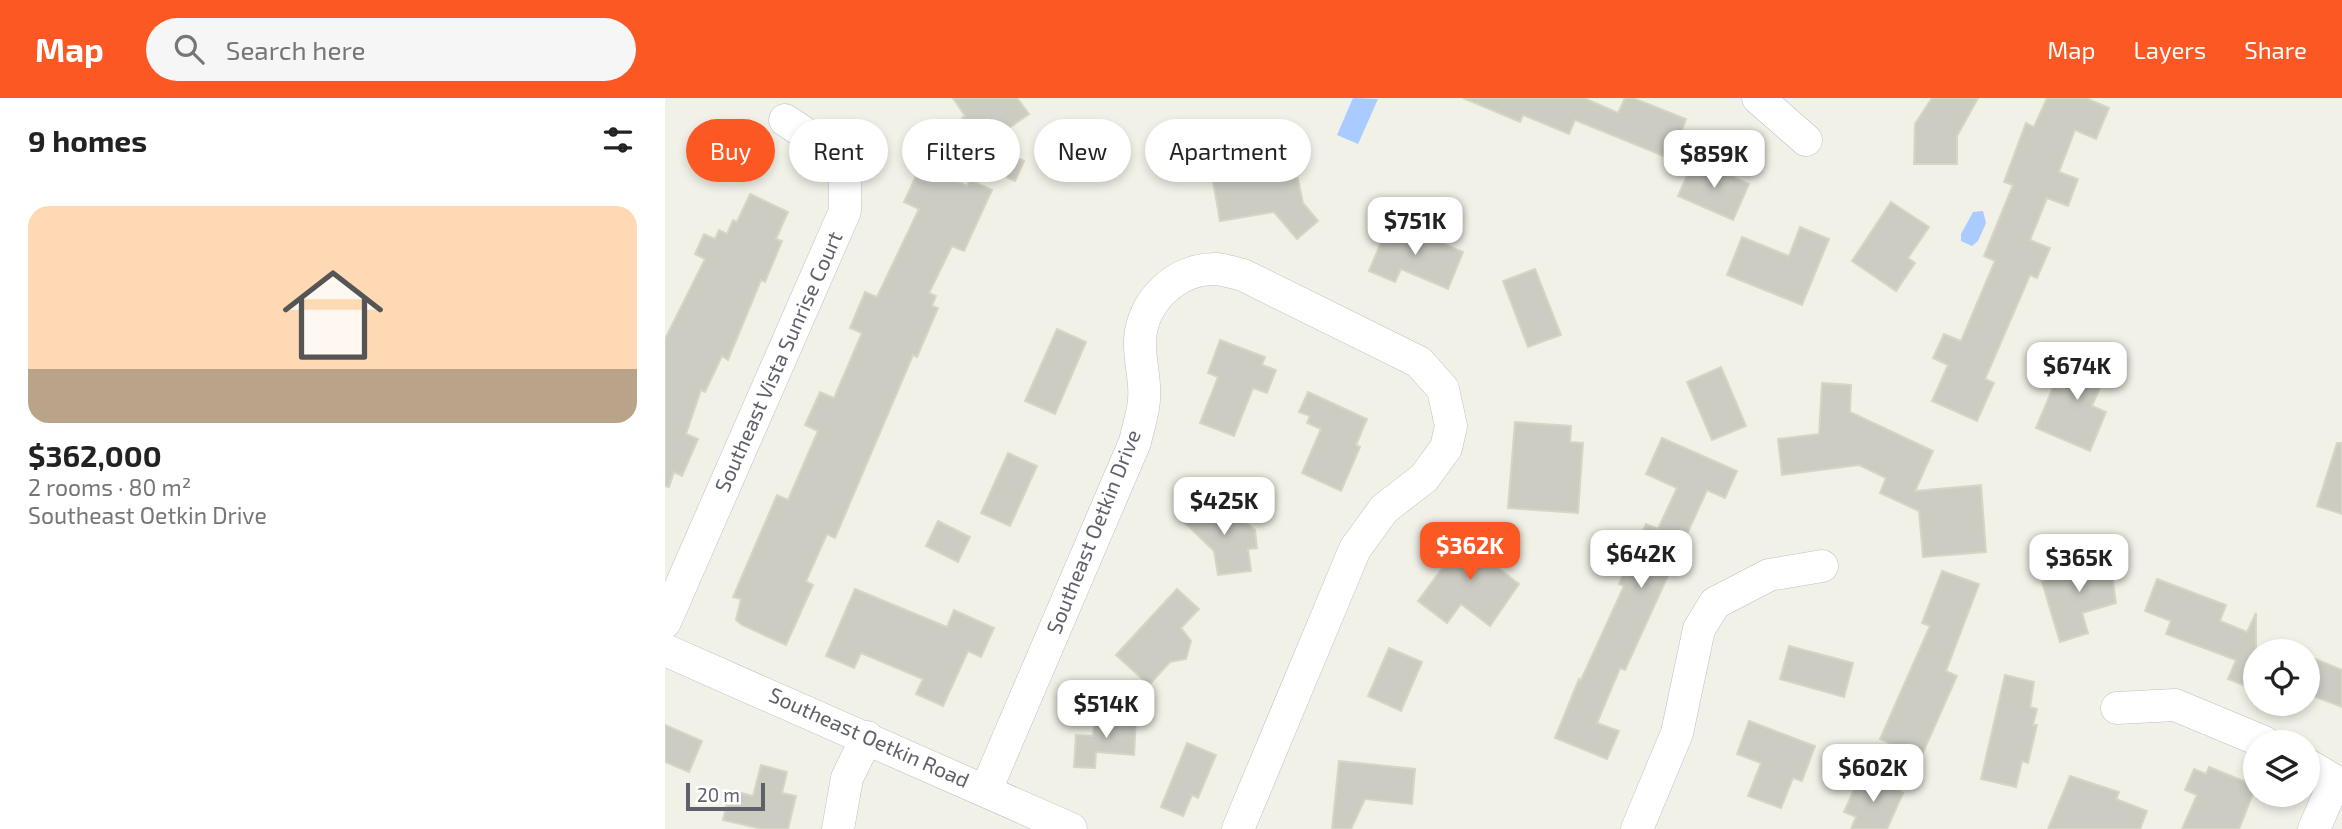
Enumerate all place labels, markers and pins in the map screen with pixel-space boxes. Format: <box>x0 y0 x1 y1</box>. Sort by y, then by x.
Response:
pin: $859K <box>1665 130 1763 190</box>
pin: $751K <box>1366 198 1464 257</box>
pin: $674K <box>2028 342 2126 402</box>
pin: $425K <box>1175 478 1273 537</box>
pin: $362K <box>1421 522 1519 582</box>
pin: $642K <box>1592 531 1690 590</box>
pin: $365K <box>2030 534 2128 594</box>
pin: $514K <box>1057 680 1155 740</box>
pin: $602K <box>1824 744 1922 804</box>

